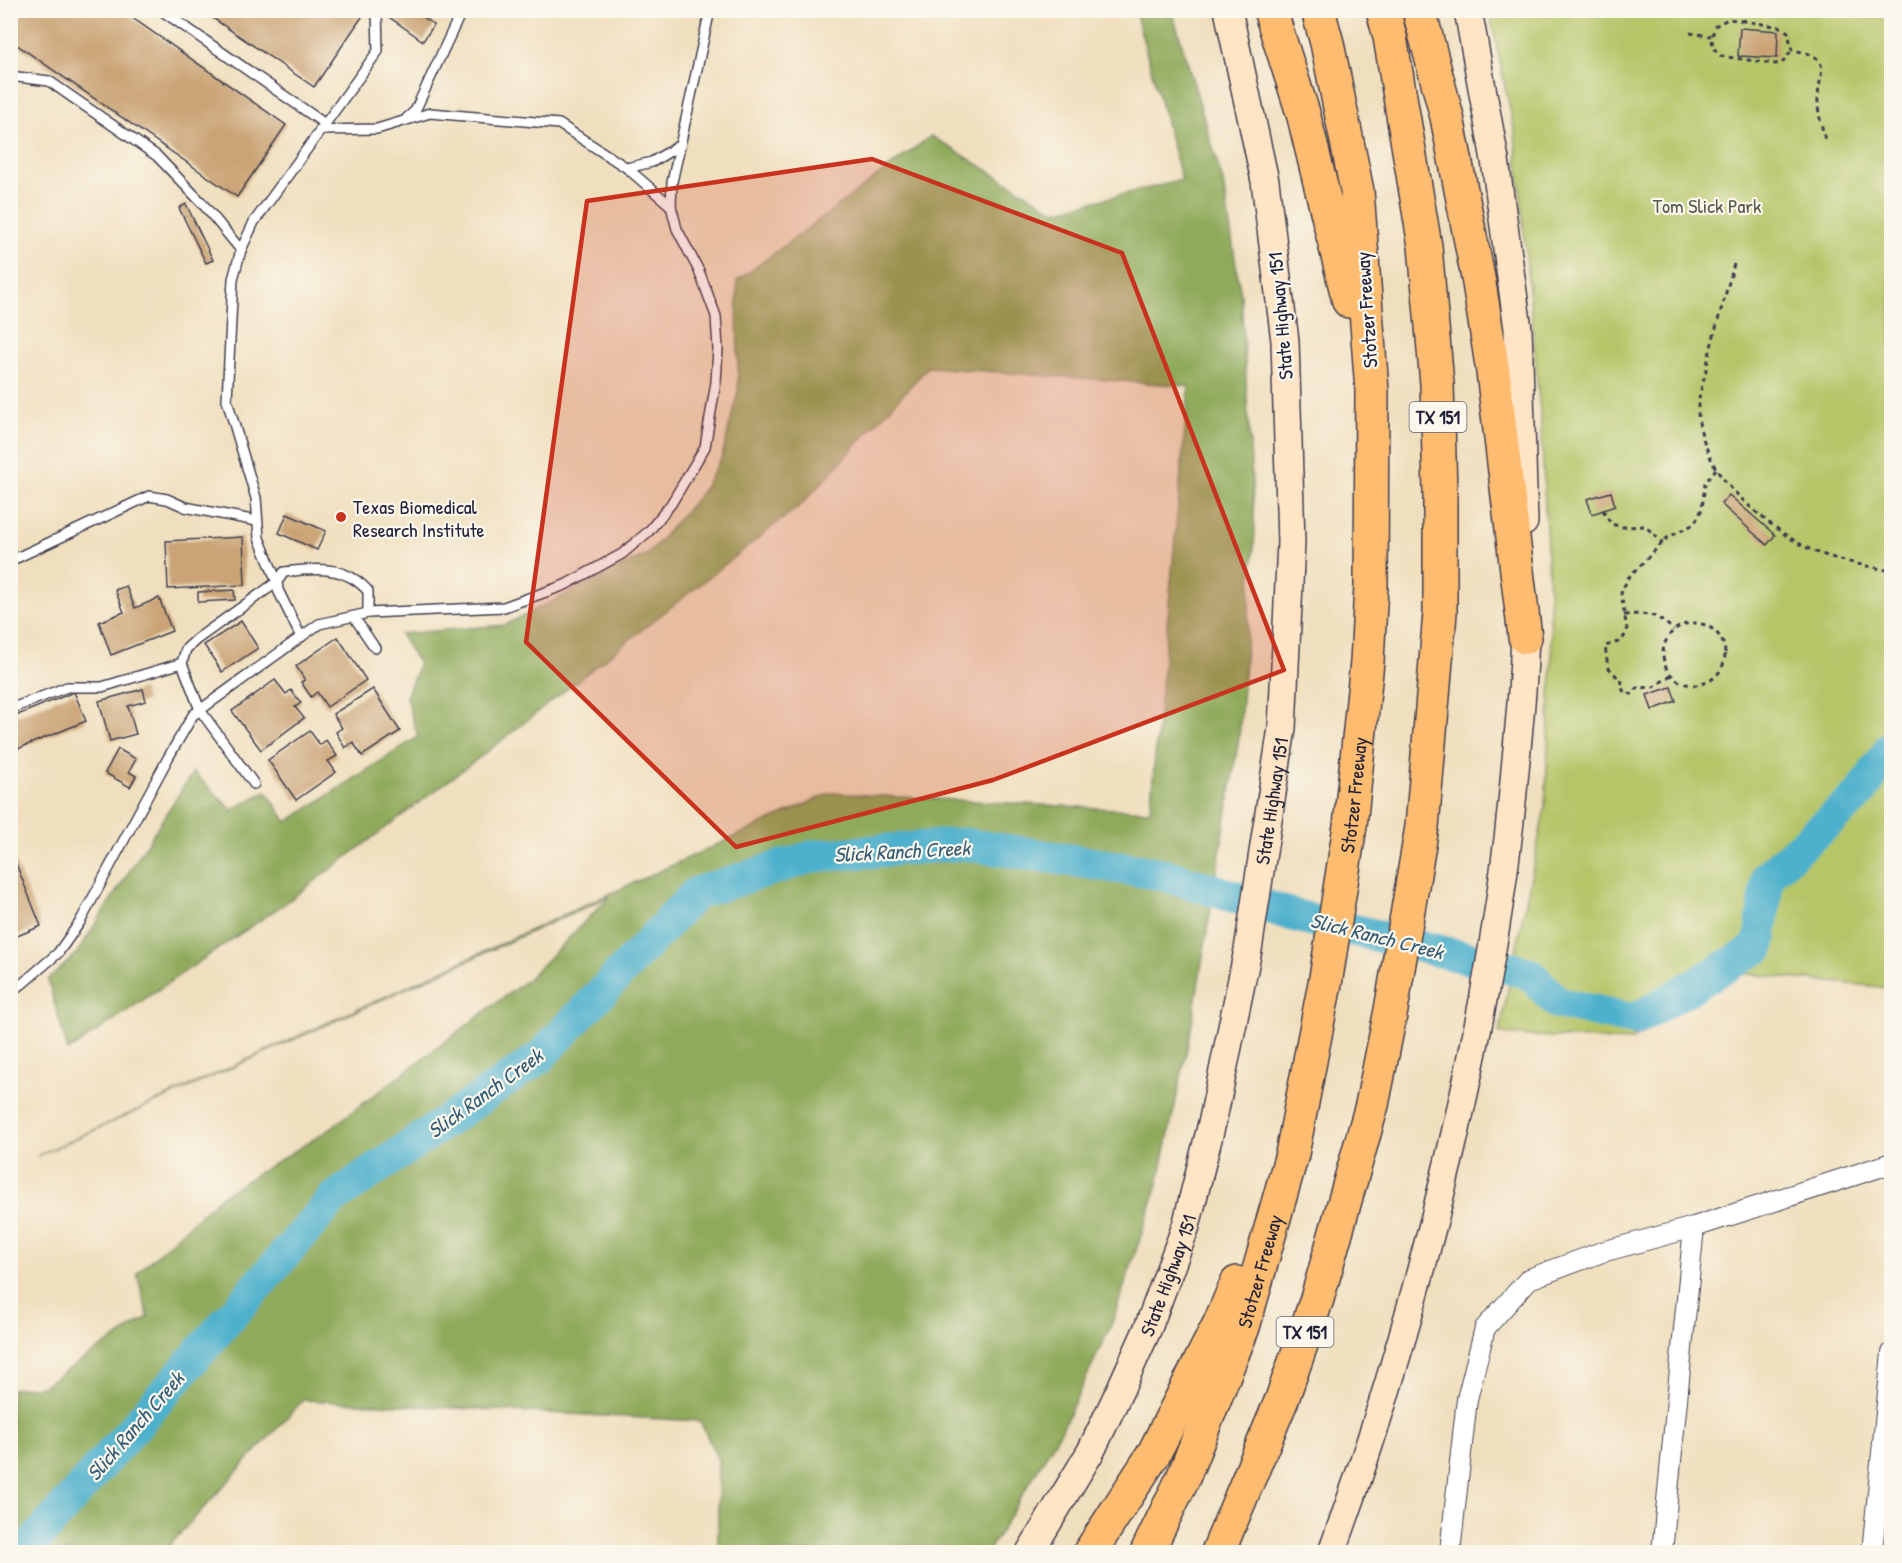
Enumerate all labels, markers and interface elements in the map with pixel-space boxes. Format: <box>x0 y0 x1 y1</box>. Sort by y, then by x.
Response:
park label: Tom Slick Park <box>1653 192 1761 219</box>
street label: State Highway 151 <box>1261 251 1299 381</box>
street label: Stotzer Freeway <box>1348 251 1384 369</box>
road number: TX 151 <box>1410 402 1466 432</box>
place label: Texas Biomedical Research Institute <box>353 493 485 543</box>
marker: Texas Biomedical Research Institute <box>334 510 348 524</box>
street label: State Highway 151 <box>1248 736 1294 866</box>
street label: Stotzer Freeway <box>1332 736 1373 855</box>
water label: Slick Ranch Creek <box>833 833 973 869</box>
water label: Slick Ranch Creek <box>1308 906 1449 967</box>
water label: Slick Ranch Creek <box>422 1040 550 1145</box>
street label: Stotzer Freeway <box>1230 1211 1288 1331</box>
street label: State Highway 151 <box>1133 1212 1202 1340</box>
road number: TX 151 <box>1276 1317 1334 1347</box>
water label: Slick Ranch Creek <box>80 1364 192 1487</box>

